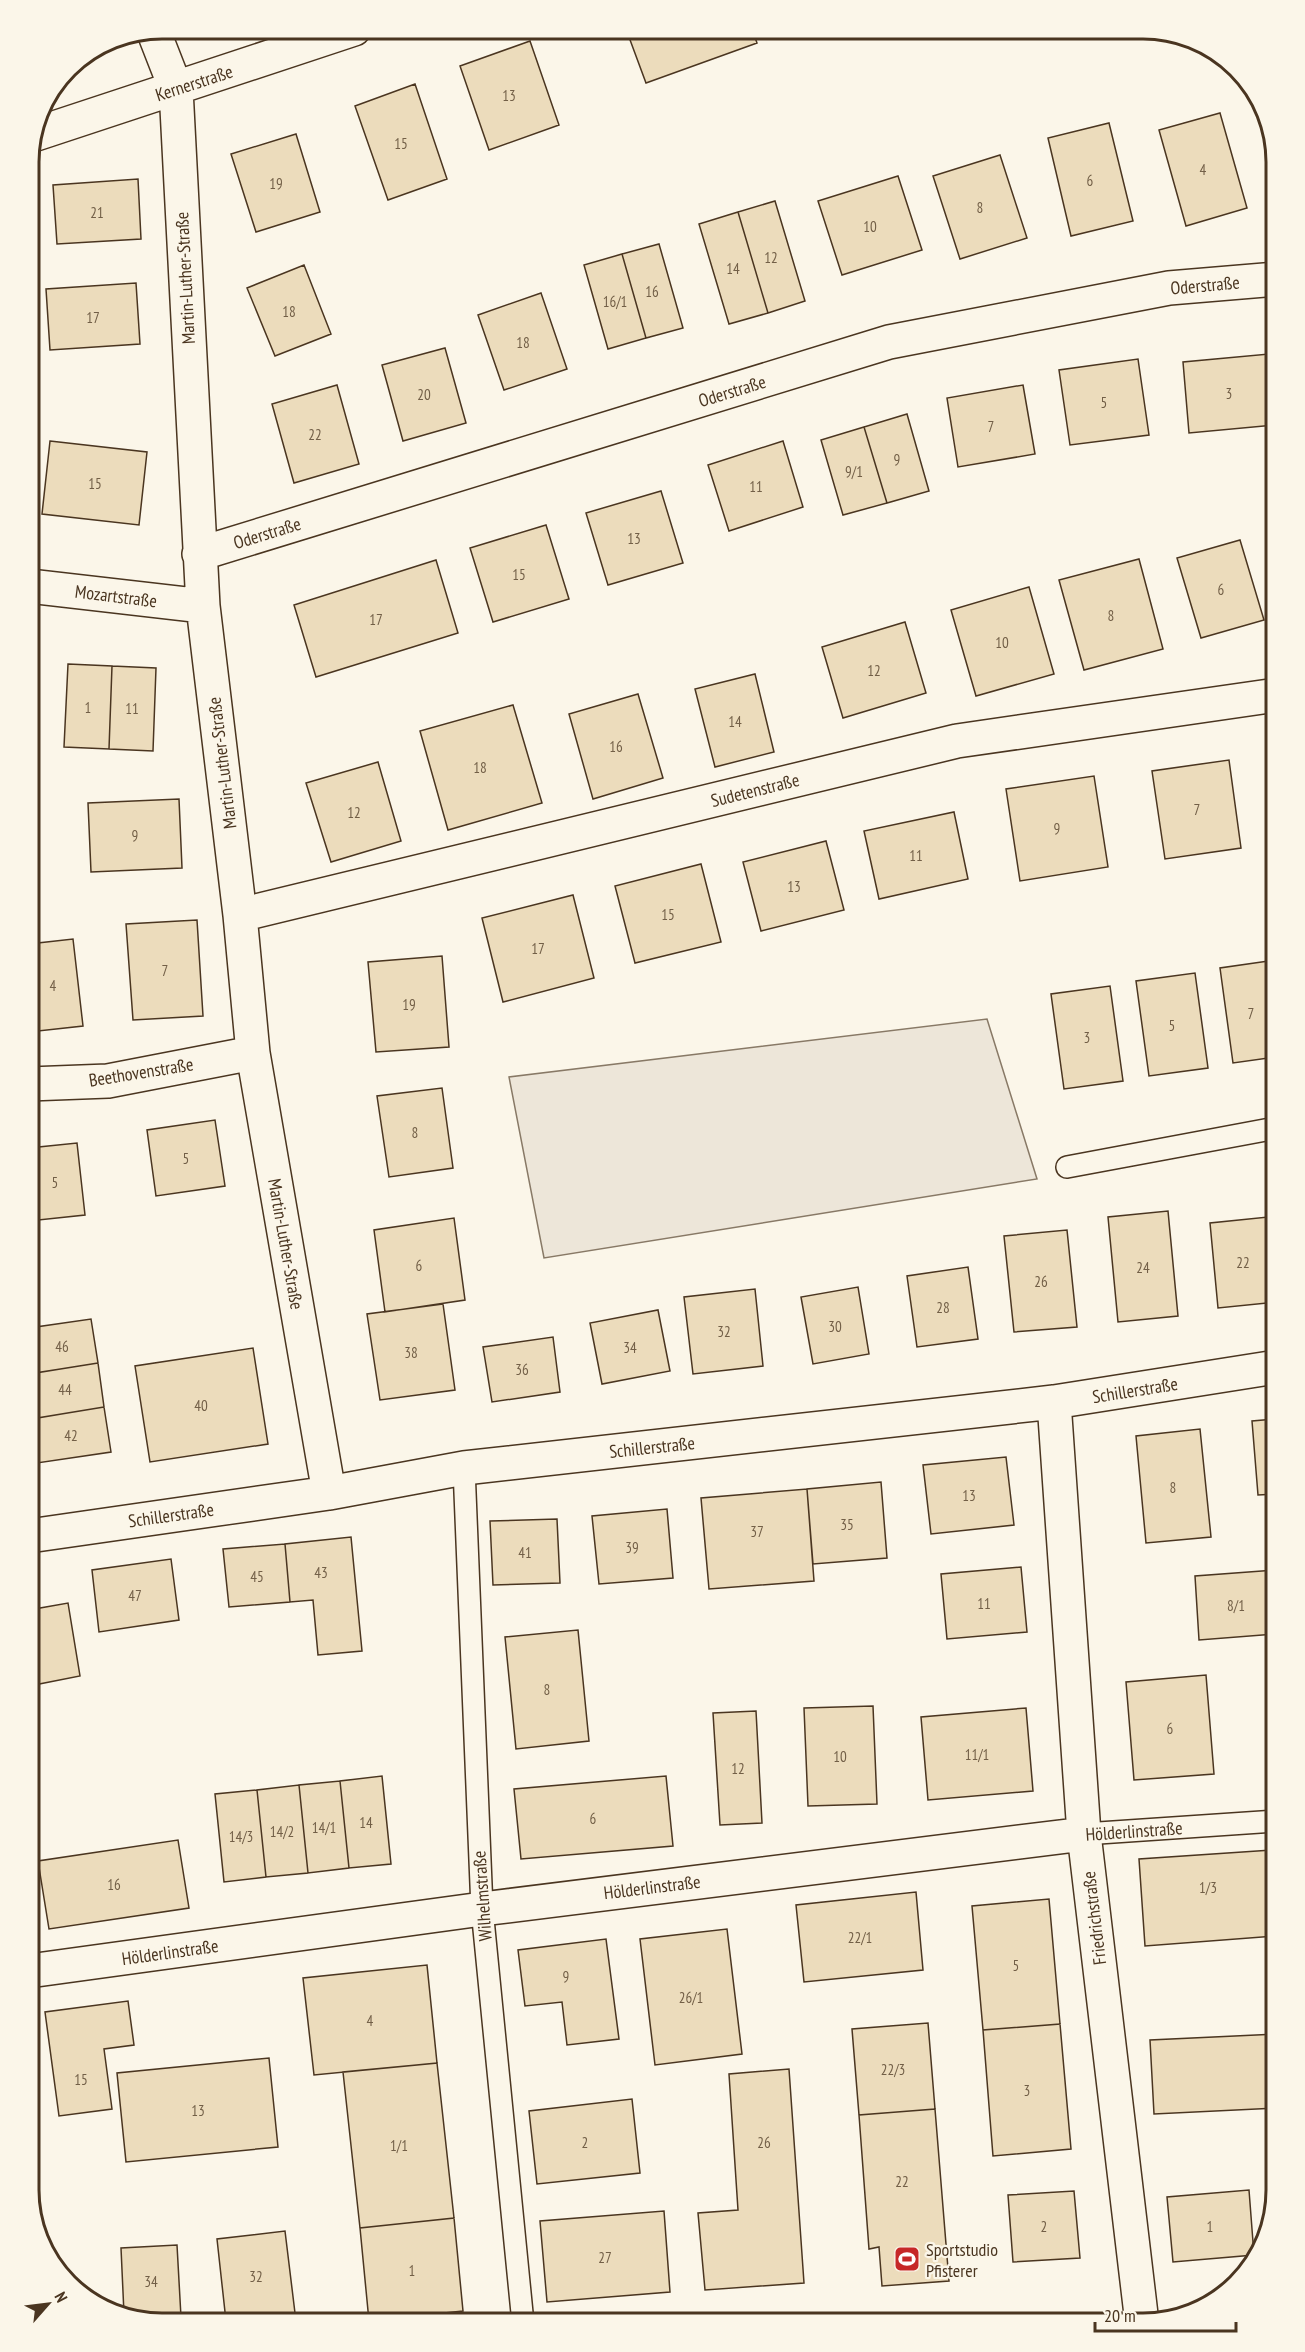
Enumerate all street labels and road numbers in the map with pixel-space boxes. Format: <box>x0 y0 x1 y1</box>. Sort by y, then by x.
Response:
street label: Kernerstraße <box>152 60 236 106</box>
street label: Martin-Luther-Straße <box>170 211 200 345</box>
street label: Oderstraße <box>1169 271 1241 299</box>
street label: Oderstraße <box>695 370 769 412</box>
street label: Oderstraße <box>230 512 304 554</box>
street label: Mozartstraße <box>74 580 158 612</box>
street label: Martin-Luther-Straße <box>203 696 241 830</box>
street label: Sudetenstraße <box>708 768 802 812</box>
street label: Beethovenstraße <box>87 1052 195 1092</box>
street label: Martin-Luther-Straße <box>263 1177 309 1311</box>
street label: Schillerstraße <box>1091 1372 1179 1408</box>
street label: Schillerstraße <box>608 1431 696 1463</box>
street label: Schillerstraße <box>127 1498 215 1532</box>
street label: Hölderlinstraße <box>1085 1816 1183 1846</box>
street label: Wilhelmstraße <box>467 1850 497 1942</box>
street label: Hölderlinstraße <box>602 1870 702 1904</box>
street label: Friedrichstraße <box>1077 1870 1111 1966</box>
street label: Hölderlinstraße <box>120 1934 220 1970</box>

